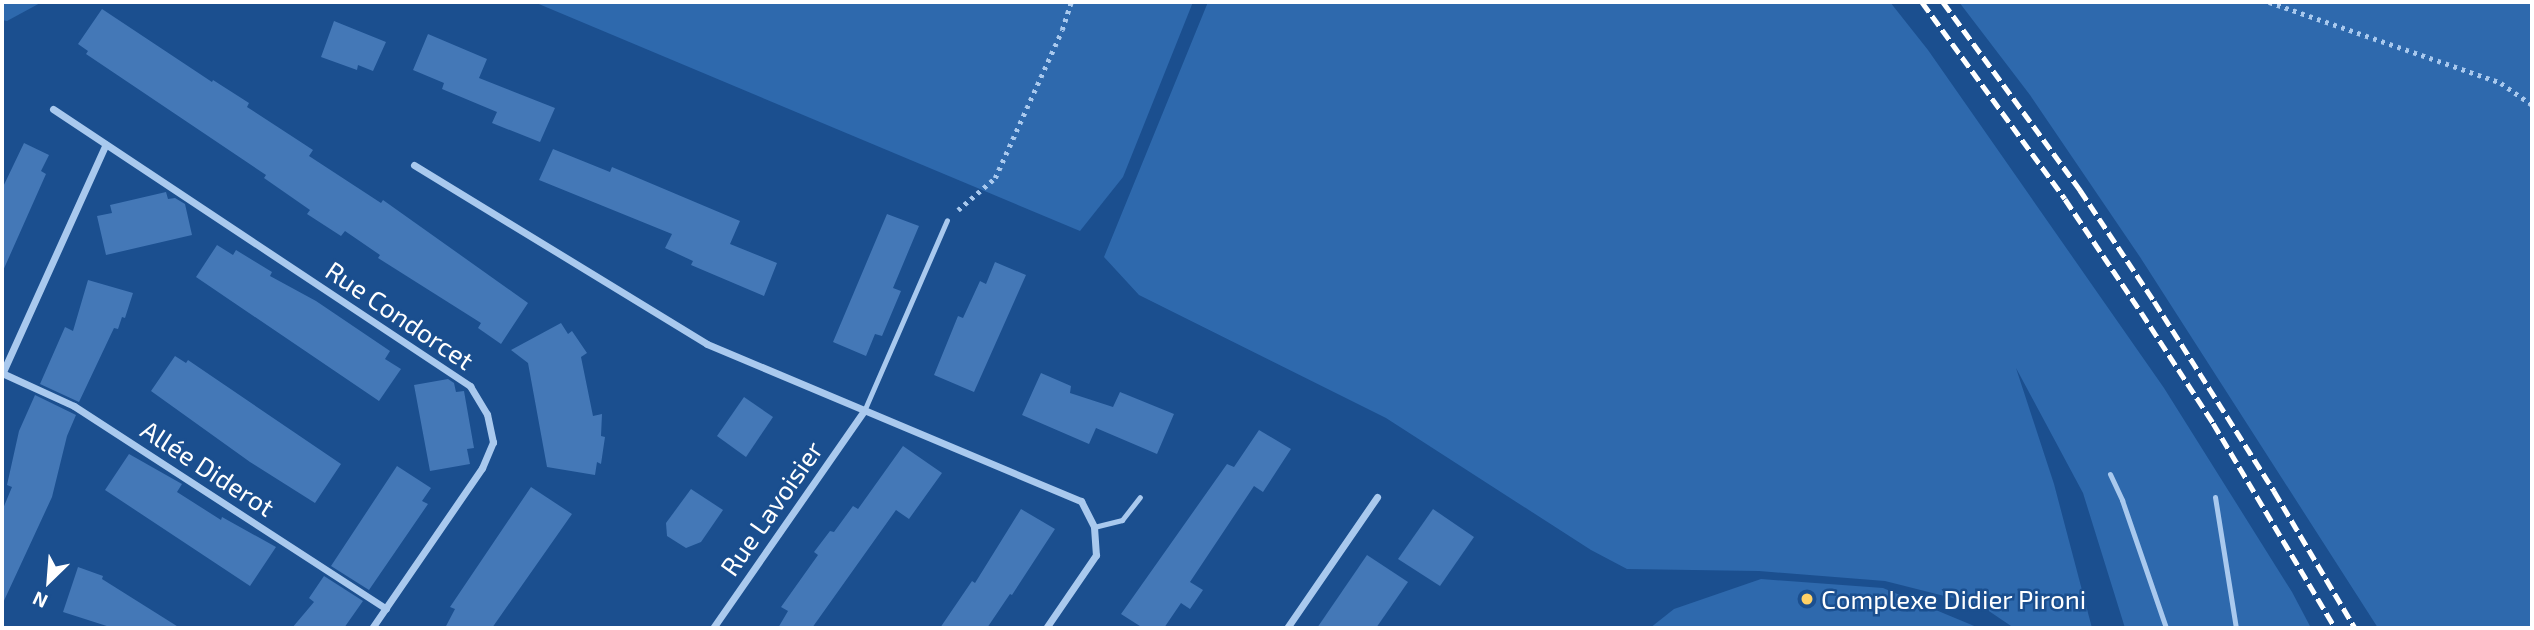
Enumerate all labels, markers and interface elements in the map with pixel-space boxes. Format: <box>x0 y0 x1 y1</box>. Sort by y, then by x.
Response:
street label: Rue Condorcet <box>320 254 480 376</box>
street label: Allée Diderot <box>135 413 281 523</box>
street label: Rue Lavoisier <box>713 435 829 581</box>
north arrow <box>14 546 84 616</box>
place label: Complexe Didier Pironi <box>1821 583 2087 615</box>
text: N <box>29 587 51 614</box>
marker: Complexe Didier Pironi <box>1799 591 1815 607</box>

